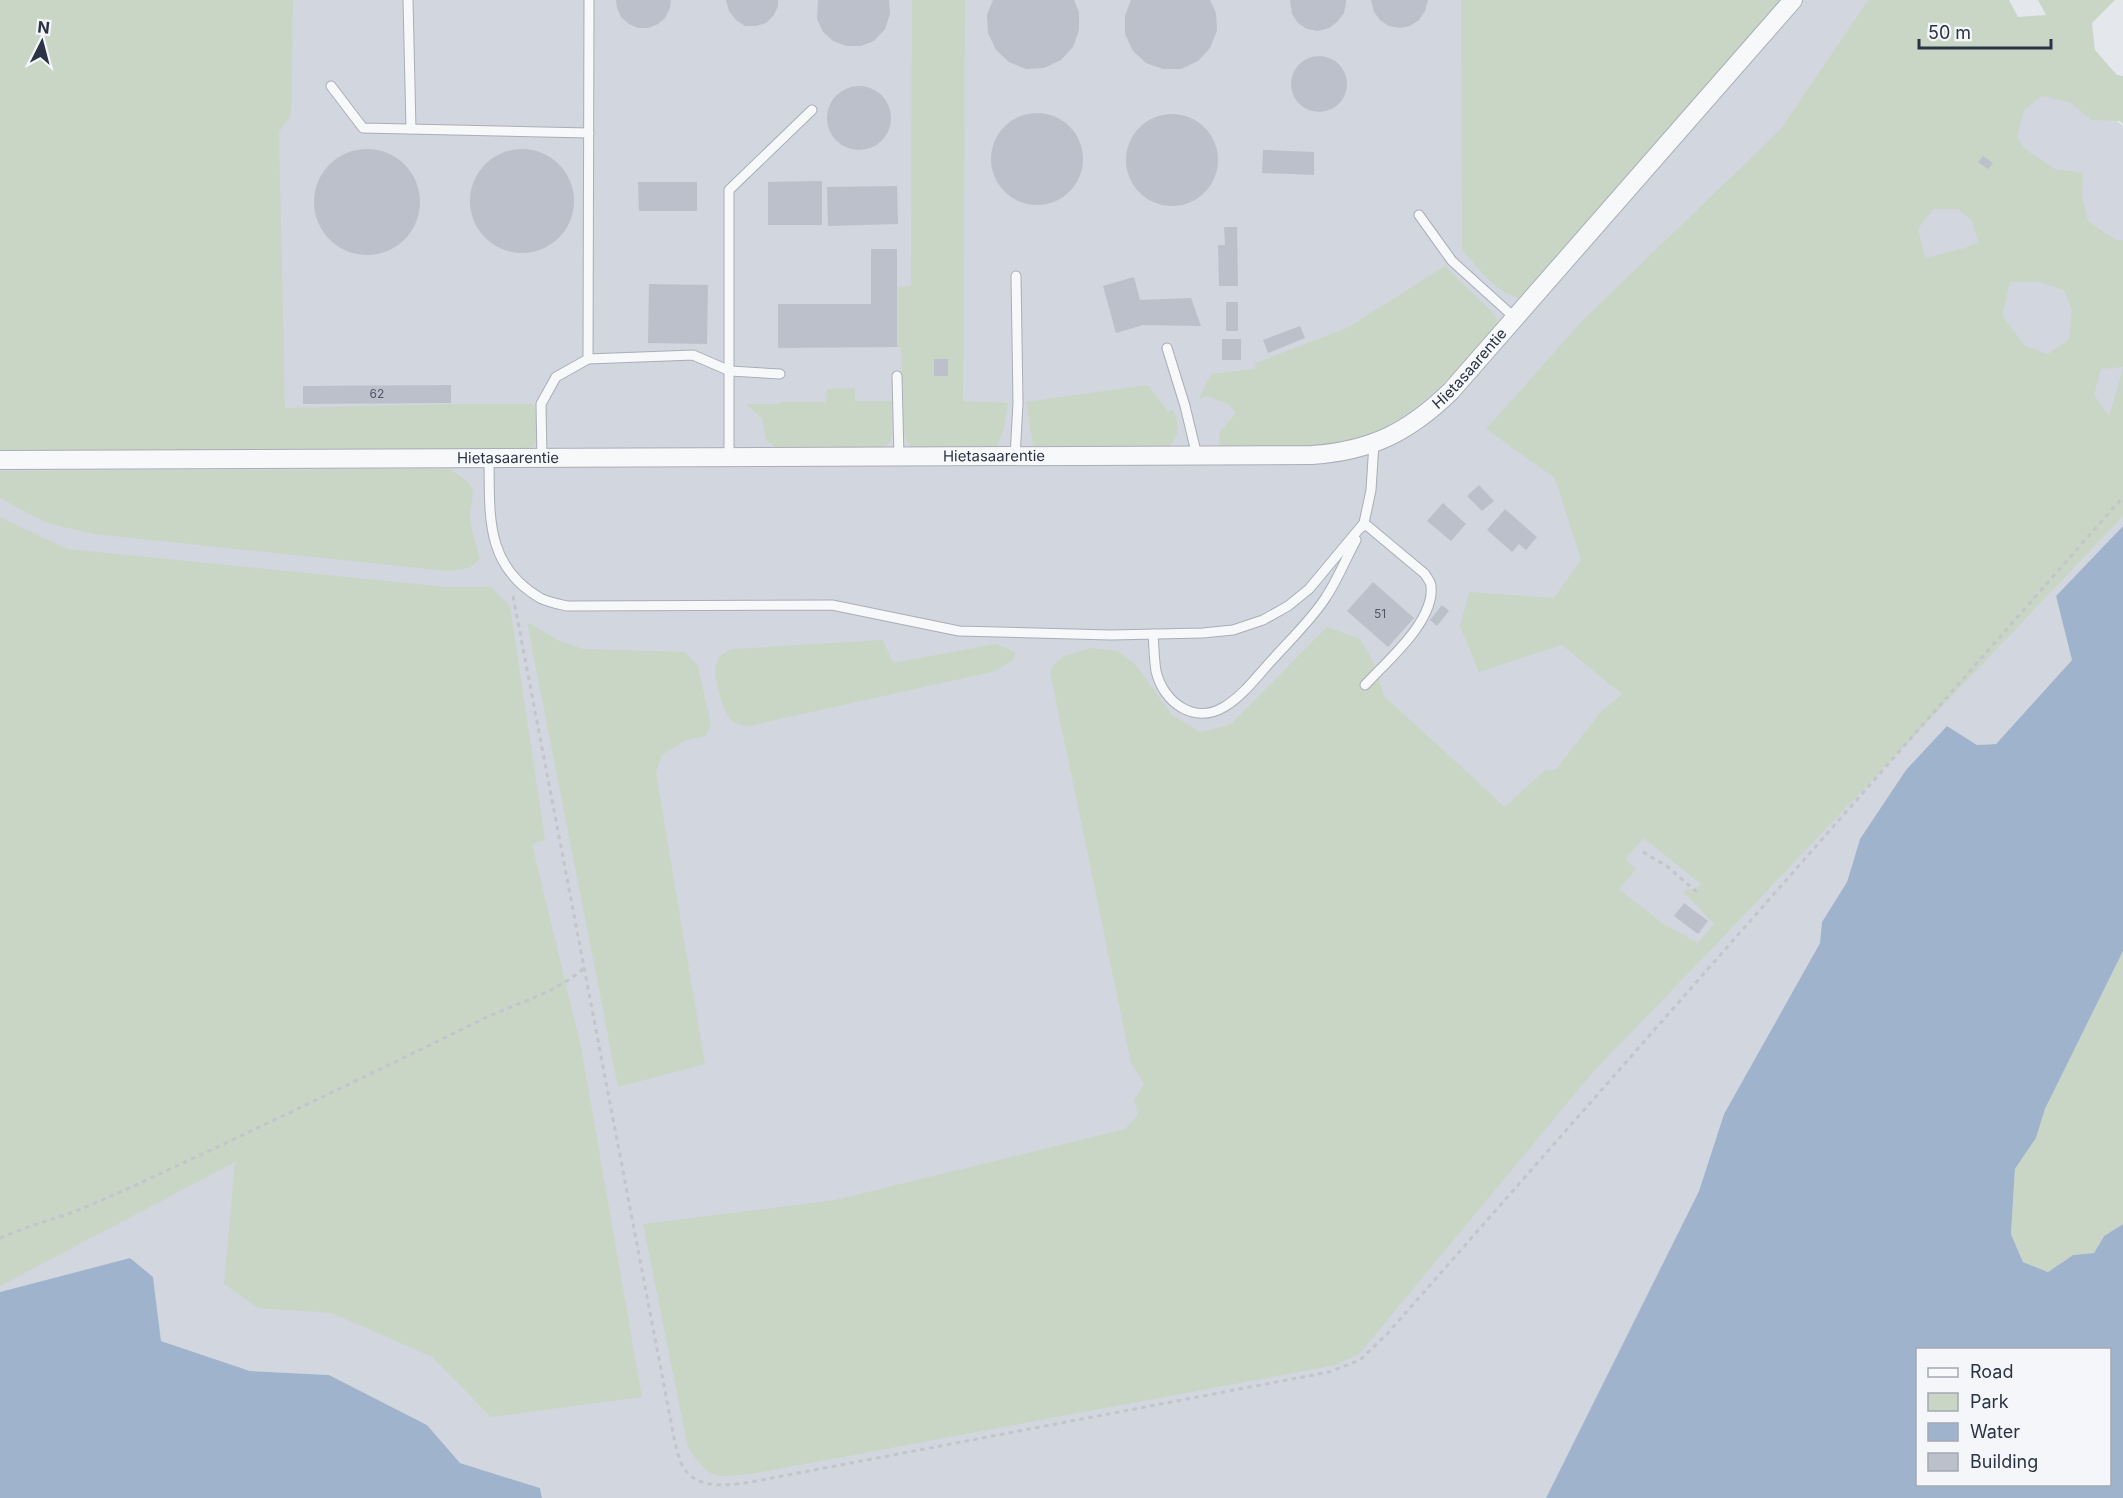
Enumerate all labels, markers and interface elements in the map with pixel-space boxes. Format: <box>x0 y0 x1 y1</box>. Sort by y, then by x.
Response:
north arrow <box>12 12 72 72</box>
scale bar <box>1919 12 2051 50</box>
text: N <box>36 16 51 38</box>
text: 50 m <box>1928 22 1971 43</box>
street label: Hietasaarentie <box>1428 324 1511 413</box>
house number: 62 <box>370 386 384 401</box>
street label: Hietasaarentie <box>943 446 1045 465</box>
street label: Hietasaarentie <box>457 448 559 467</box>
house number: 51 <box>1374 606 1386 621</box>
legend <box>1916 1348 2111 1486</box>
text: Road <box>1970 1361 2013 1382</box>
text: Park <box>1970 1391 2009 1412</box>
text: Water <box>1970 1421 2020 1442</box>
text: Building <box>1970 1451 2038 1472</box>

